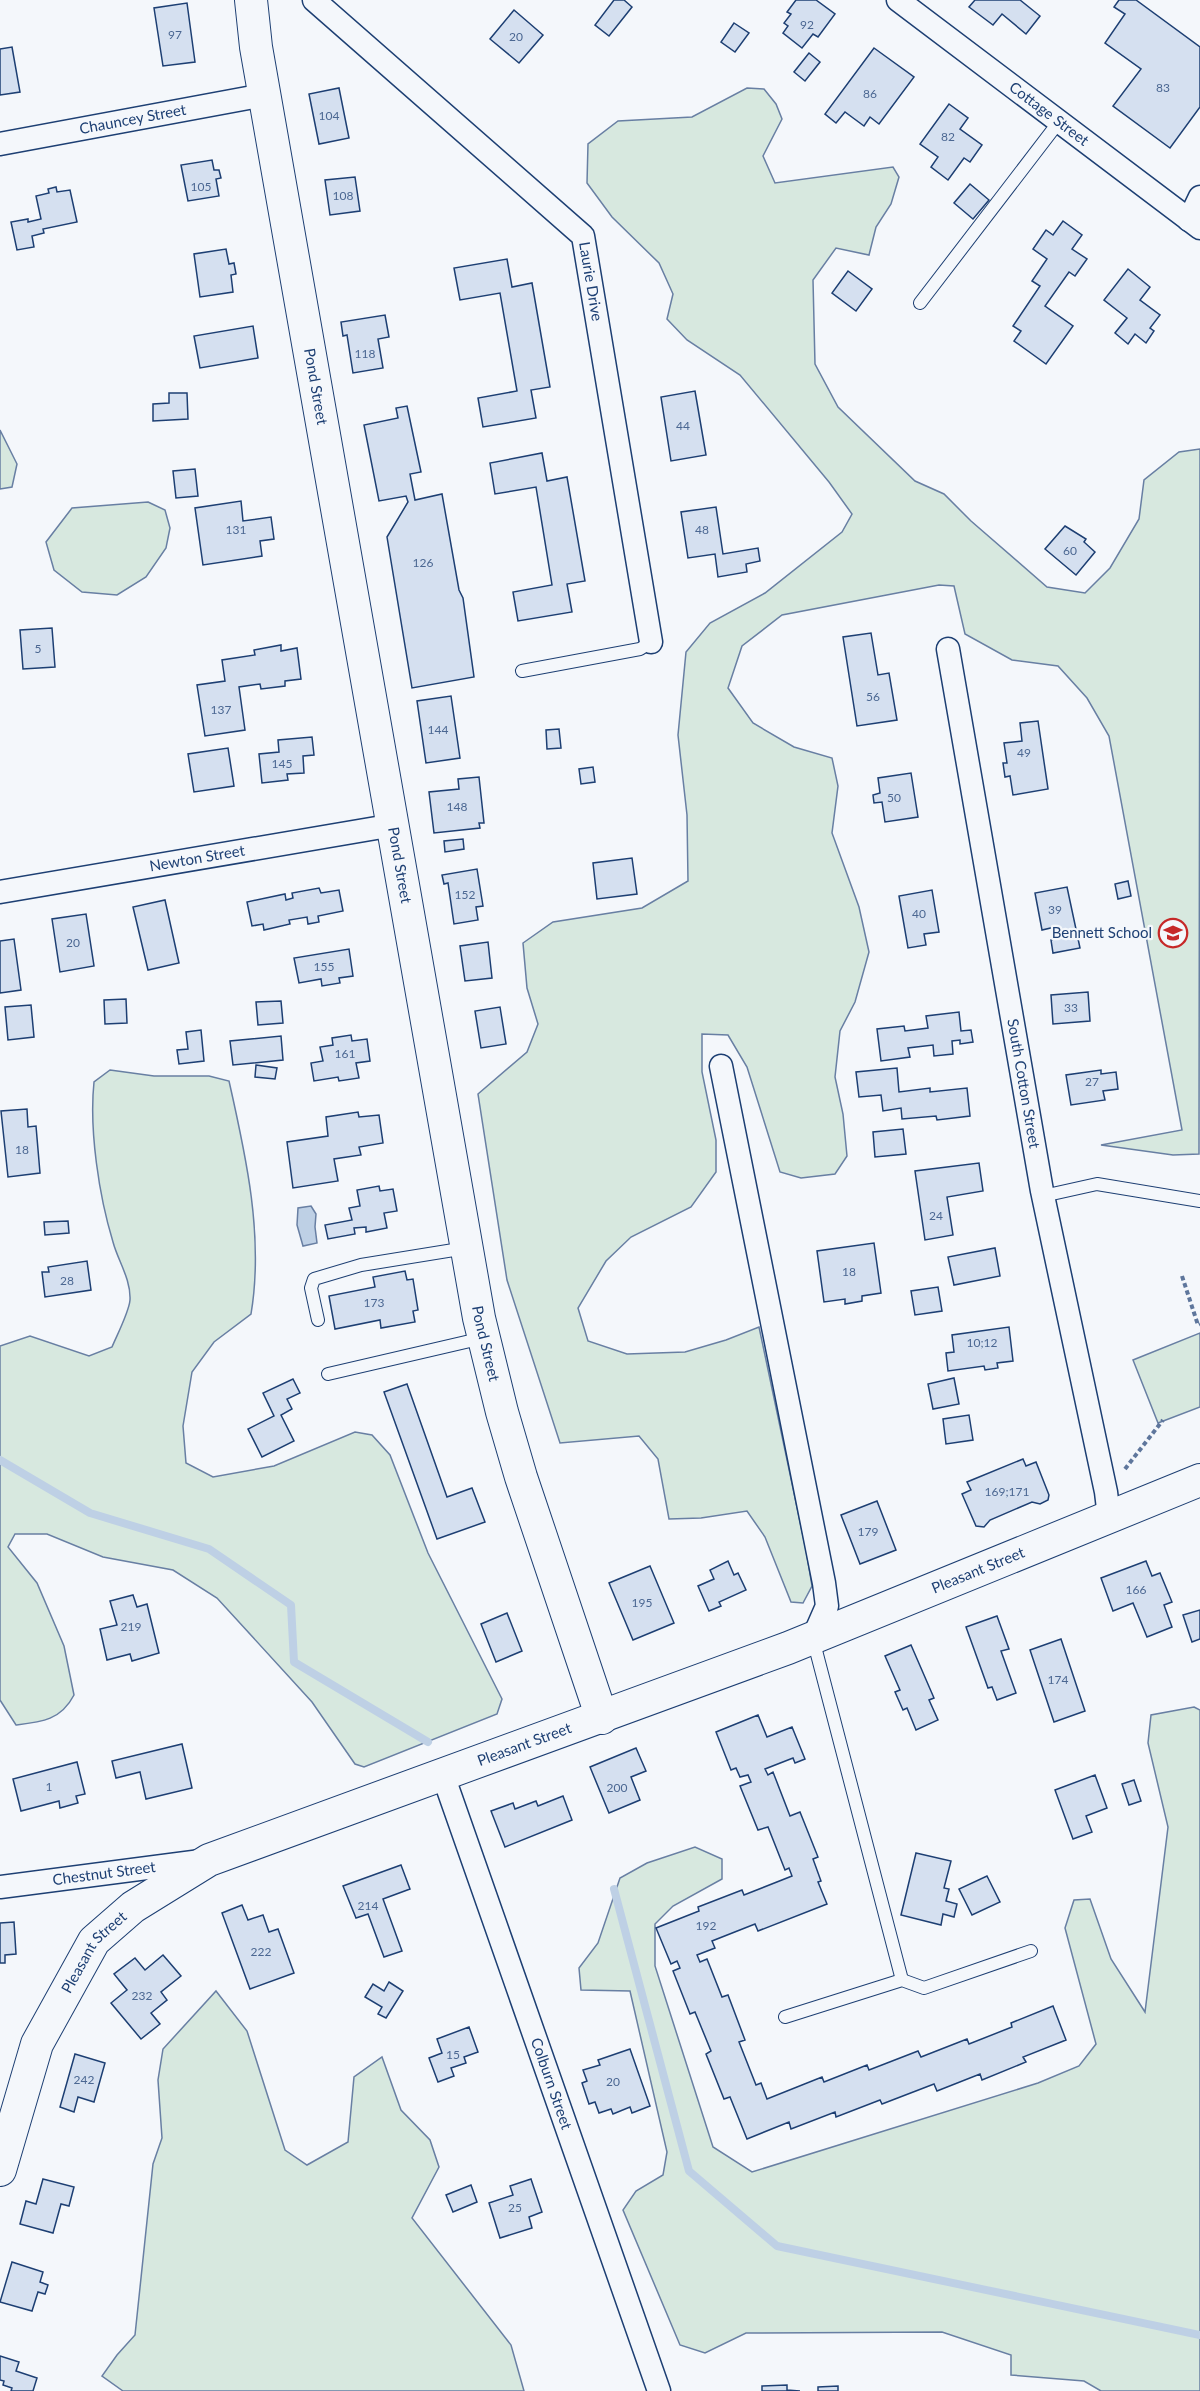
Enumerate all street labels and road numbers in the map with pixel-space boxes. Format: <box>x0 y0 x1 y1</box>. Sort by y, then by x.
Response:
street label: Cottage Street <box>1006 77 1093 149</box>
street label: Chauncey Street <box>78 100 188 137</box>
street label: Laurie Drive <box>576 240 607 322</box>
street label: Pond Street <box>301 347 332 427</box>
street label: Pond Street <box>385 825 416 905</box>
street label: Newton Street <box>148 840 247 874</box>
street label: South Cotton Street <box>1004 1017 1045 1150</box>
street label: Pond Street <box>469 1304 504 1384</box>
street label: Pleasant Street <box>928 1542 1027 1597</box>
street label: Pleasant Street <box>475 1718 574 1769</box>
street label: Chestnut Street <box>51 1857 157 1888</box>
street label: Pleasant Street <box>57 1907 130 1996</box>
street label: Colburn Street <box>528 2035 577 2132</box>

